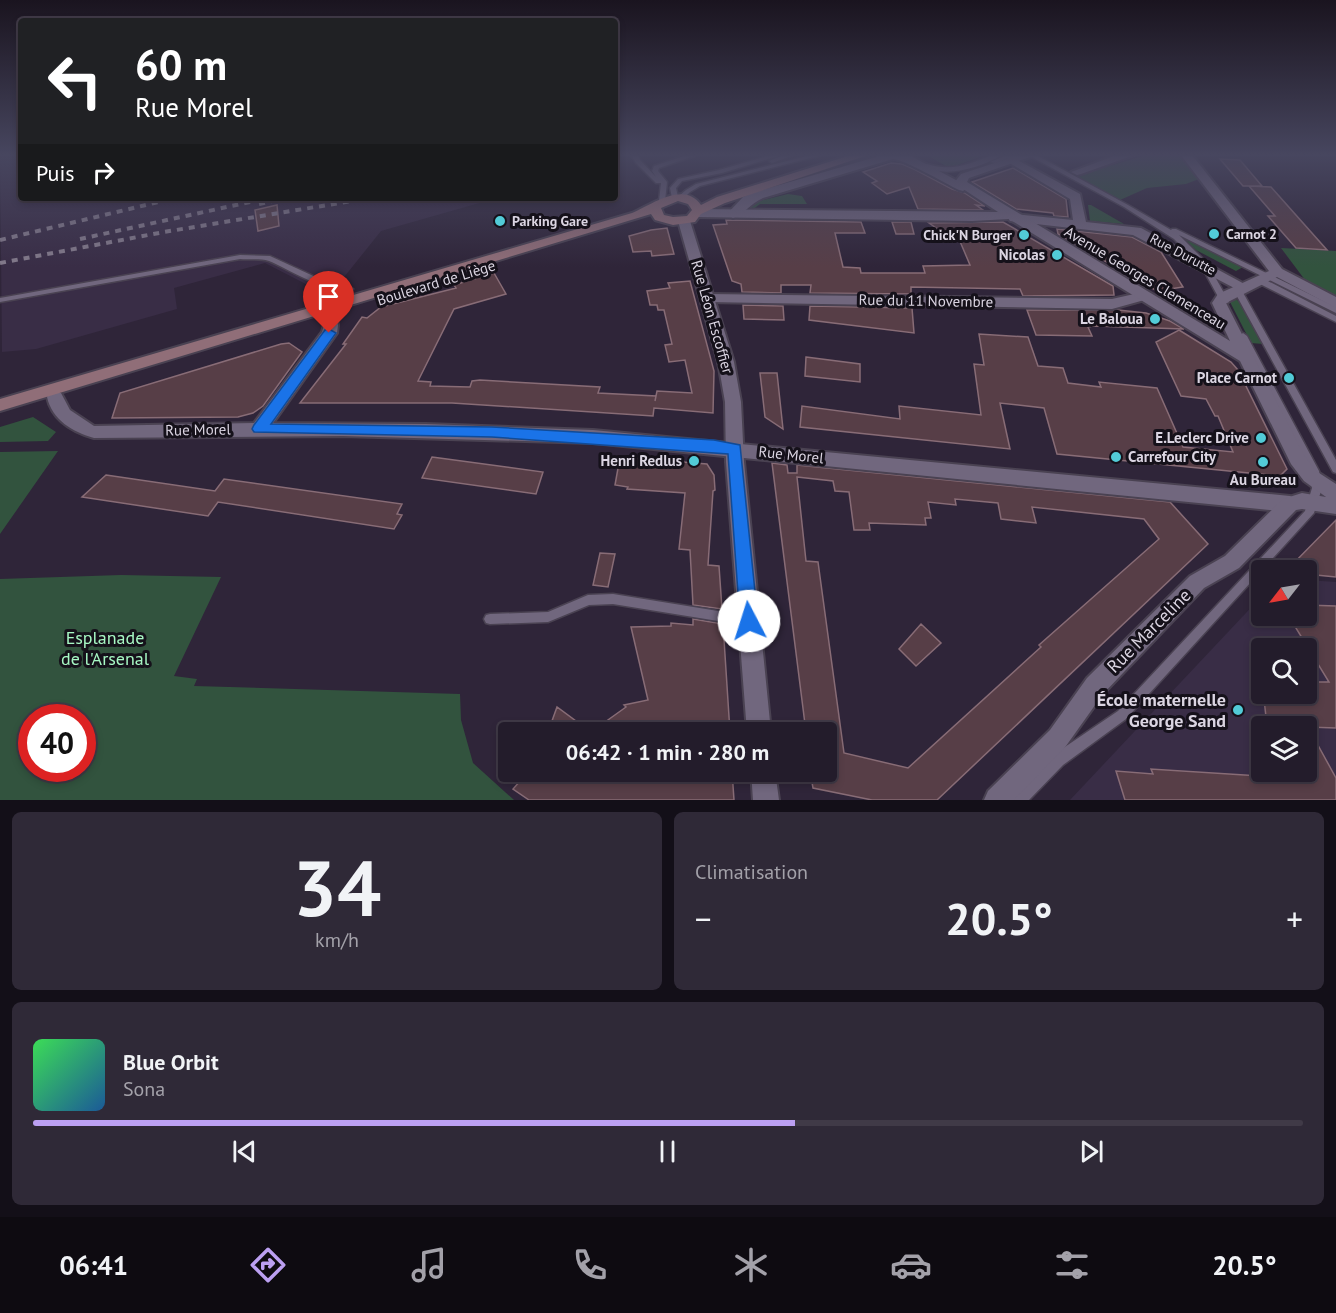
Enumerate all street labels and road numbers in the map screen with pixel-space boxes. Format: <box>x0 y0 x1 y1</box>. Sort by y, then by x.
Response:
street label: Avenue Georges Clemenceau <box>1061 222 1229 333</box>
street label: Rue Durutte <box>1147 229 1219 279</box>
street label: Boulevard de Liège <box>374 255 497 310</box>
street label: Rue Léon Escoffier <box>687 258 738 376</box>
street label: Rue du 11 Novembre <box>859 290 993 311</box>
street label: Rue Morel <box>165 419 232 440</box>
street label: Rue Morel <box>757 442 825 467</box>
street label: Rue Marceline <box>1102 584 1195 677</box>

